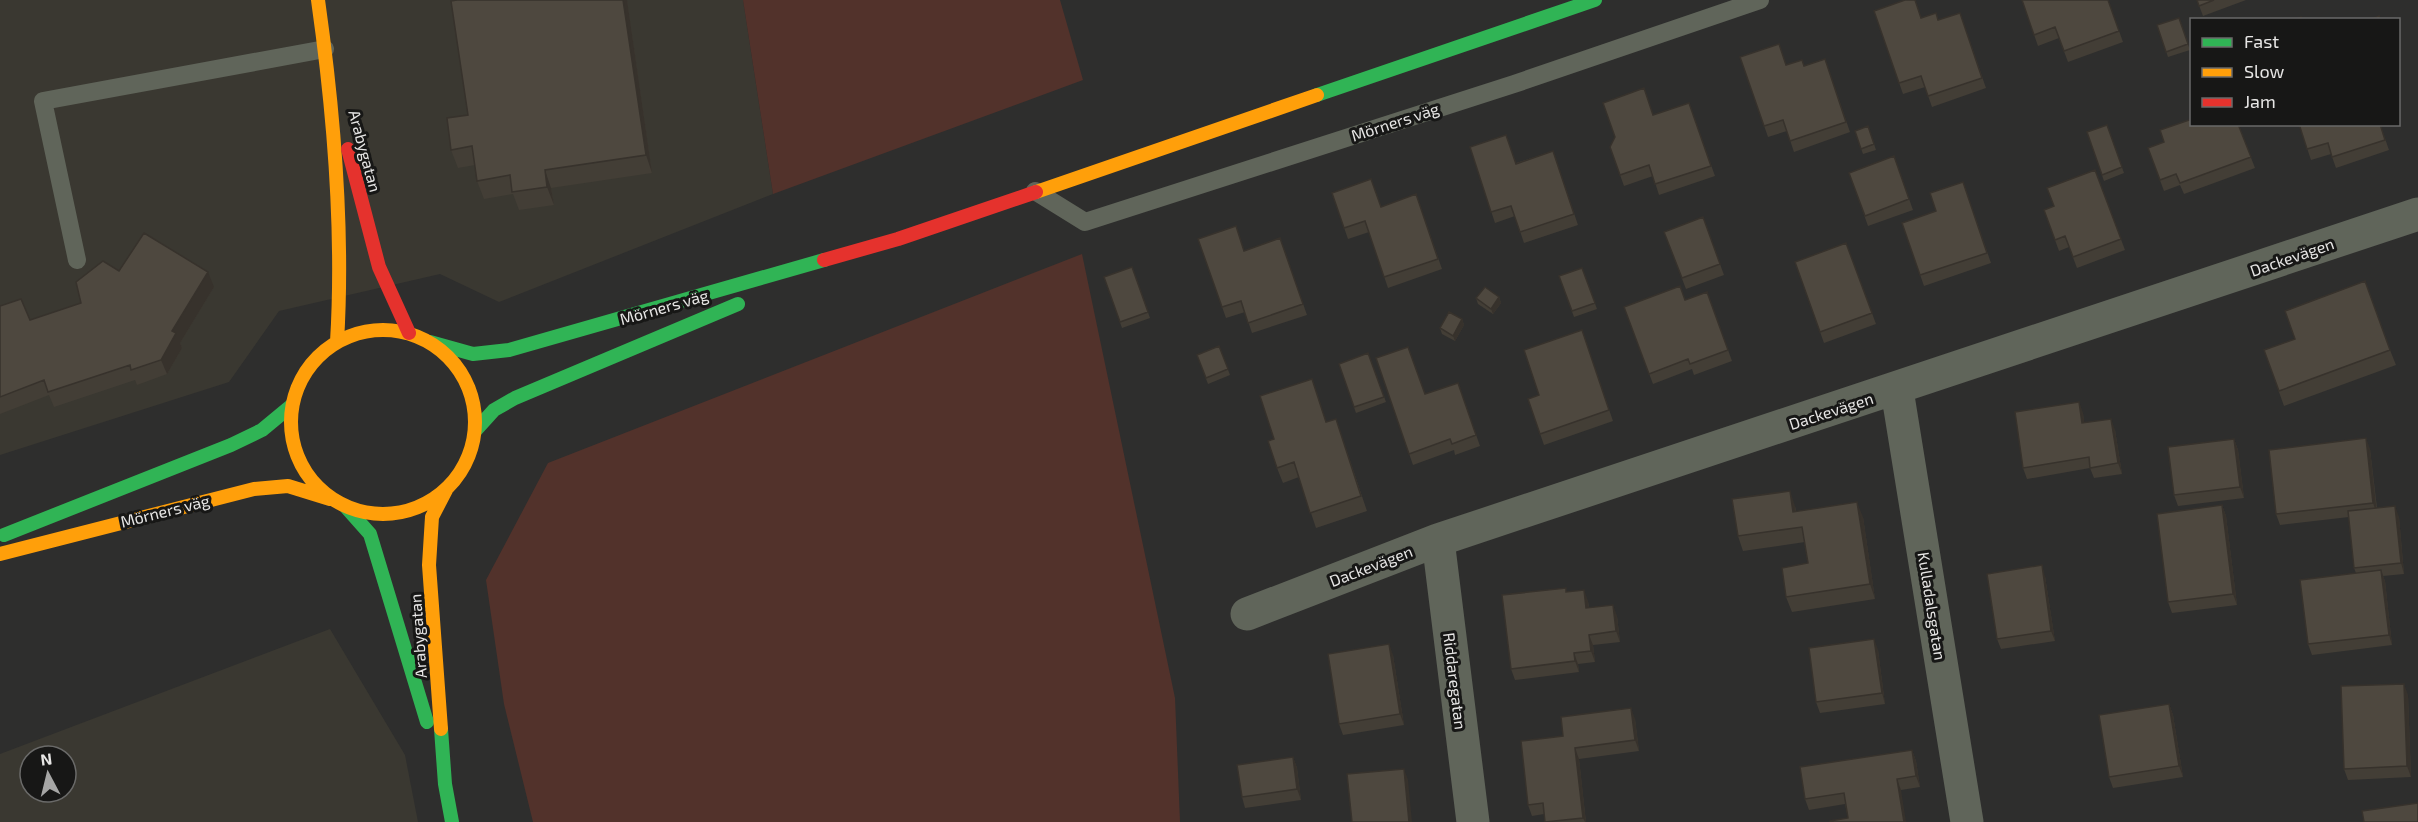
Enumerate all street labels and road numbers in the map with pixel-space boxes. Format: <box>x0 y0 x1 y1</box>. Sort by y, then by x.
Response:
street label: Mörners väg <box>1348 98 1441 145</box>
street label: Arabygatan <box>345 108 386 194</box>
street label: Dackevägen <box>2247 233 2336 280</box>
street label: Mörners väg <box>617 285 710 328</box>
street label: Dackevägen <box>1786 388 1875 433</box>
street label: Mörners väg <box>118 490 212 531</box>
street label: Dackevägen <box>1327 541 1415 590</box>
street label: Kulladalsgatan <box>1915 550 1950 661</box>
street label: Arabygatan <box>405 593 430 679</box>
street label: Riddaregatan <box>1440 631 1471 731</box>

